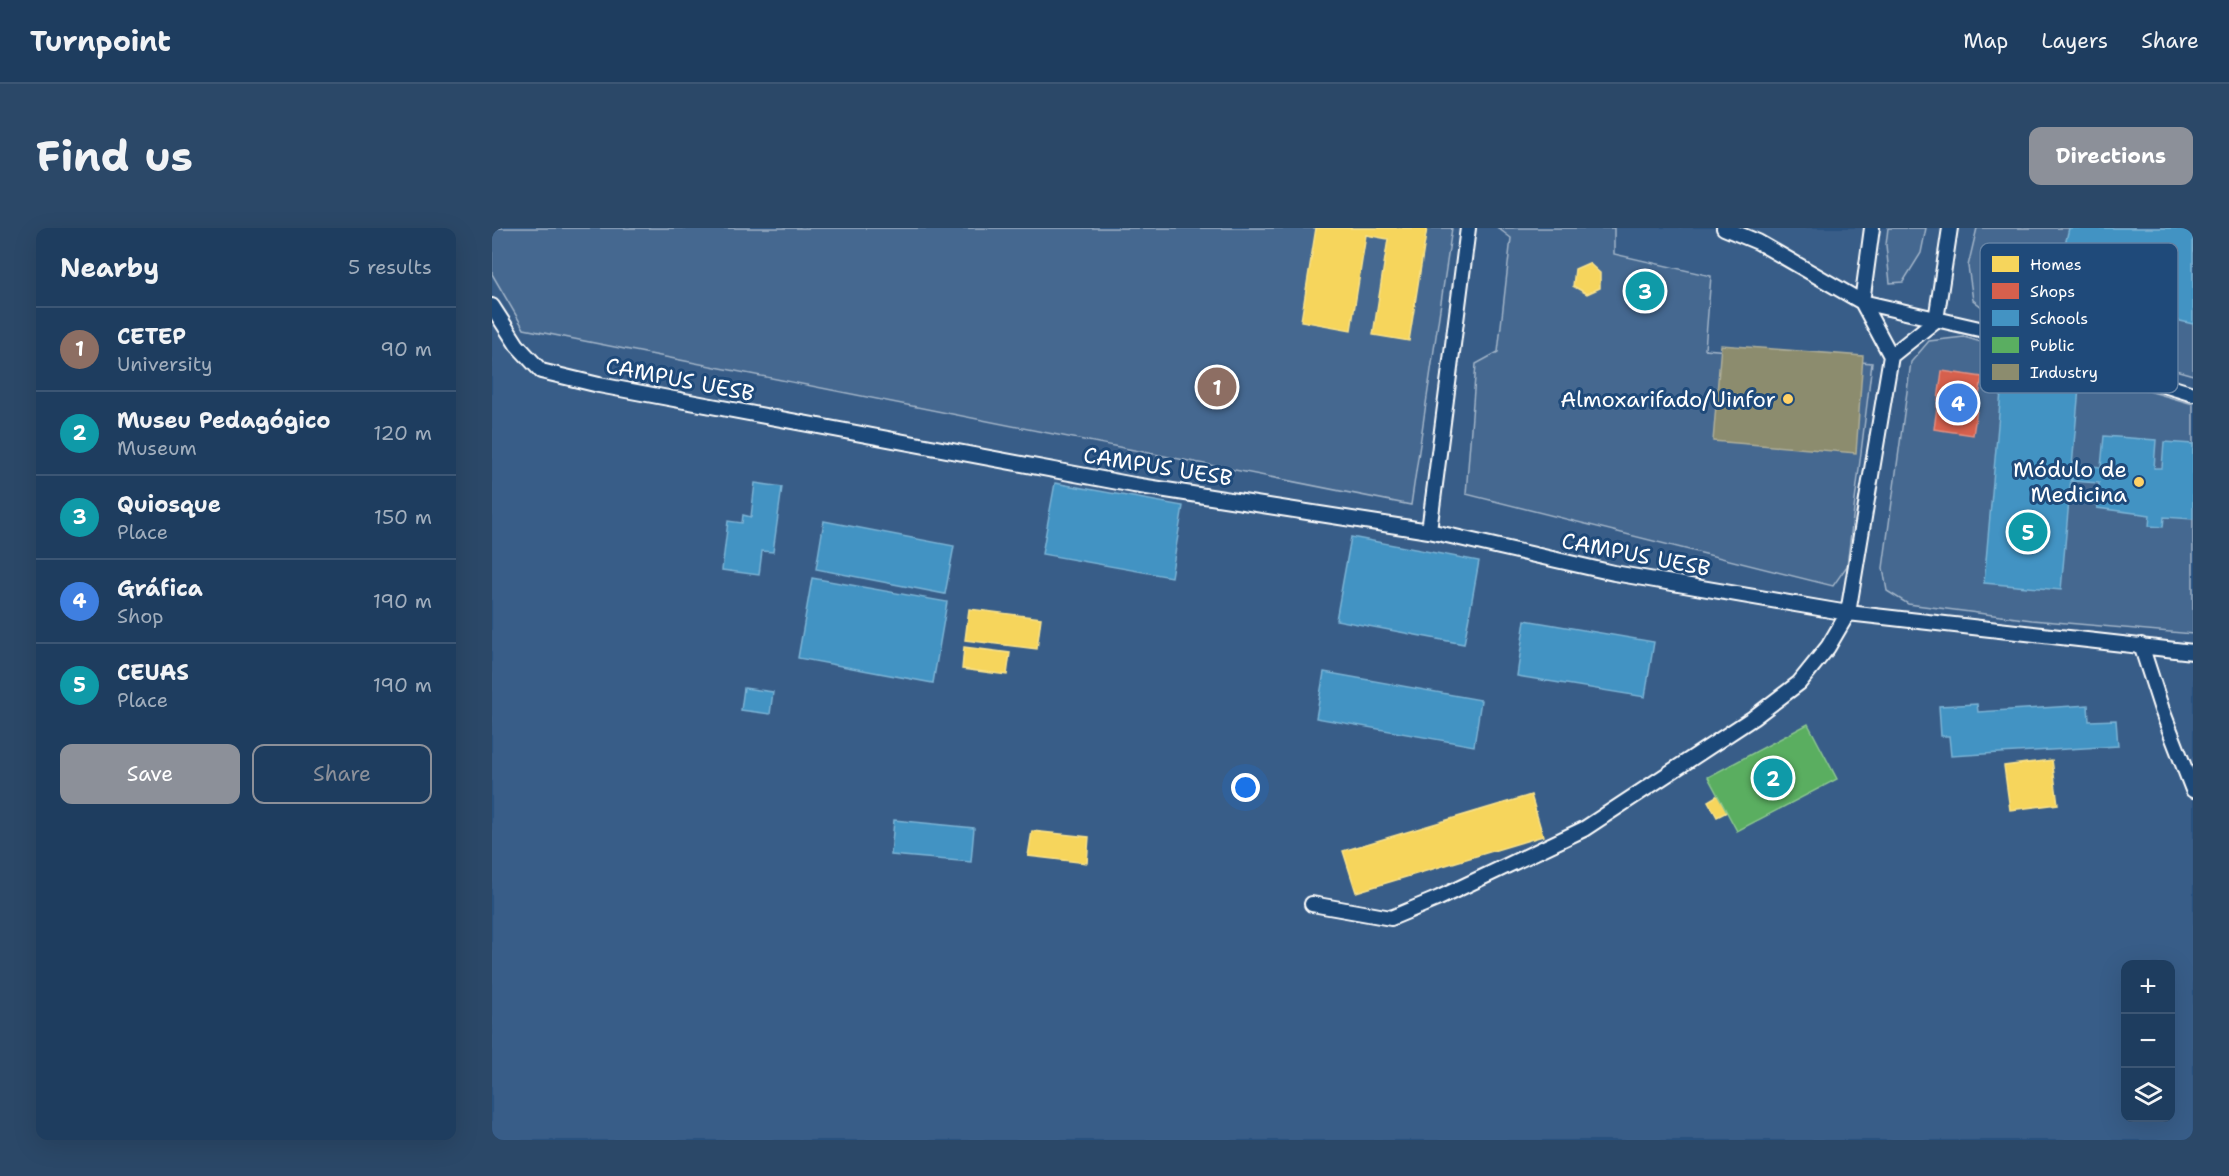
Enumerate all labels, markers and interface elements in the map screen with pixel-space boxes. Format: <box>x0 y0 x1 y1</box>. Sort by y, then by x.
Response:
text: Turnpoint <box>30 22 171 60</box>
text: Map <box>1963 27 2008 55</box>
text: Layers <box>2041 27 2108 55</box>
text: Share <box>2141 27 2199 55</box>
button: Directions <box>2029 127 2193 185</box>
text: Find us <box>36 128 193 184</box>
legend <box>1980 243 2178 393</box>
text: Nearby <box>60 250 159 285</box>
text: 5 results <box>348 254 432 280</box>
text: Homes <box>2030 254 2082 275</box>
pin: 3 <box>1626 268 1664 314</box>
text: Shops <box>2030 281 2075 302</box>
text: Schools <box>2030 308 2088 329</box>
text: CETEP <box>117 322 186 351</box>
text: Public <box>2030 335 2075 356</box>
text: 1 <box>75 336 84 362</box>
text: 90 m <box>380 336 432 362</box>
text: University <box>117 351 213 377</box>
street label: CAMPUS UESB <box>603 351 757 408</box>
text: Industry <box>2030 362 2098 383</box>
pin: 1 <box>1198 364 1236 410</box>
pin: 4 <box>1938 380 1978 426</box>
place label: Almoxarifado/Uinfor <box>1560 385 1776 414</box>
marker: Almoxarifado/Uinfor <box>1781 392 1795 406</box>
text: Museu Pedagógico <box>117 406 331 435</box>
text: 2 <box>73 420 87 446</box>
text: 120 m <box>373 420 432 446</box>
text: Museum <box>117 435 197 461</box>
street label: CAMPUS UESB <box>1081 440 1235 493</box>
place label: Módulo de Medicina <box>2013 455 2127 509</box>
marker: Módulo de Medicina <box>2132 475 2146 489</box>
text: Quiosque <box>117 490 221 519</box>
text: 3 <box>73 504 87 530</box>
text: 150 m <box>374 504 432 530</box>
pin: 5 <box>2008 510 2048 554</box>
text: Place <box>117 519 168 545</box>
street label: CAMPUS UESB <box>1559 526 1713 583</box>
text: Gráfica <box>117 574 203 603</box>
text: 4 <box>73 588 87 614</box>
text: 190 m <box>373 588 432 614</box>
text: Shop <box>117 603 164 629</box>
text: CEUAS <box>117 658 189 687</box>
text: 5 <box>73 672 86 698</box>
text: 190 m <box>373 672 432 698</box>
text: Place <box>117 687 168 713</box>
button: Save <box>60 744 240 804</box>
button: Share <box>252 744 432 804</box>
pin: 2 <box>1754 756 1792 800</box>
your location <box>1231 773 1260 802</box>
map controls <box>2121 960 2175 1122</box>
button: + <box>2121 960 2175 1014</box>
button: − <box>2121 1014 2175 1068</box>
button: layers <box>2121 1068 2175 1122</box>

